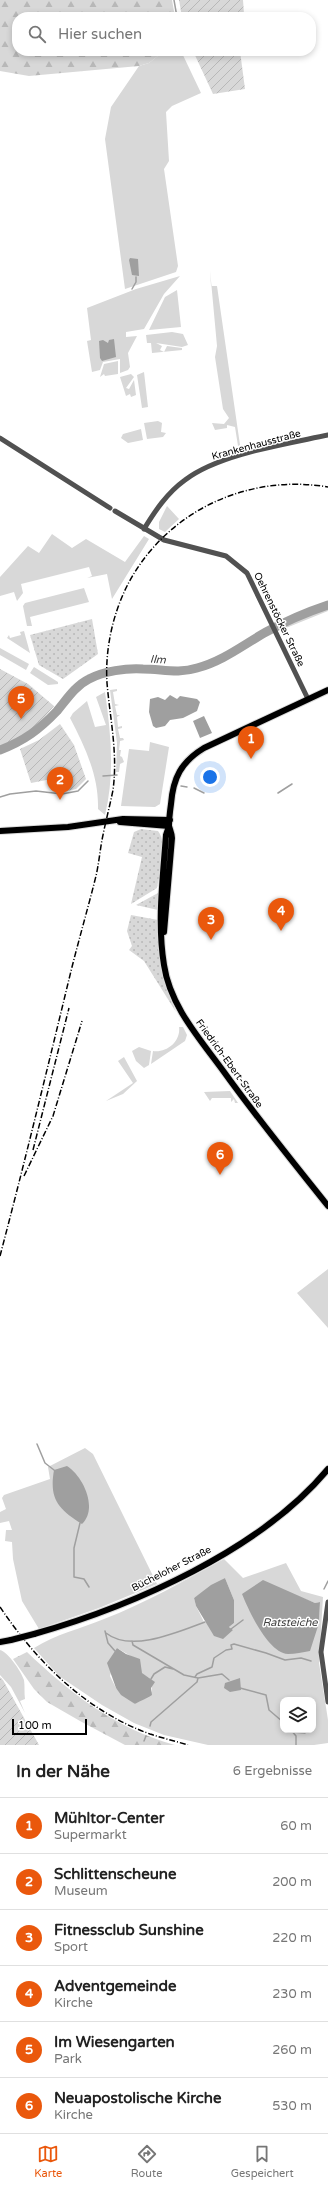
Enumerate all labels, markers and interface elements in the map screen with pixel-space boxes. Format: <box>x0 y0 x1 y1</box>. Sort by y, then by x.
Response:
search box <box>12 12 316 56</box>
icon: search <box>26 23 48 45</box>
text: Hier suchen <box>58 25 142 43</box>
street label: Krankenhausstraße <box>210 427 302 463</box>
street label: Oehrenstöcker Straße <box>251 570 307 669</box>
water label: Ilm <box>150 653 167 666</box>
pin: 5 <box>8 686 34 719</box>
pin: 1 <box>238 726 264 759</box>
pin: 2 <box>47 767 73 800</box>
your location <box>200 767 220 787</box>
pin: 4 <box>268 898 294 931</box>
pin: 3 <box>198 907 224 940</box>
street label: Friedrich-Ebert-Straße <box>193 1017 266 1111</box>
pin: 6 <box>207 1142 233 1175</box>
street label: Bücheloher Straße <box>130 1543 214 1594</box>
water label: Ratsteiche <box>262 1616 318 1629</box>
map controls <box>280 1697 316 1733</box>
button: layers <box>280 1697 316 1733</box>
scale bar <box>12 1717 87 1736</box>
text: 100 m <box>18 1719 52 1732</box>
text: In der Nähe <box>16 1761 110 1782</box>
text: 6 Ergebnisse <box>233 1763 312 1779</box>
text: Mühltor-Center <box>54 1809 164 1827</box>
text: 1 <box>25 1818 33 1834</box>
text: 60 m <box>280 1818 312 1834</box>
text: Supermarkt <box>54 1827 127 1843</box>
text: Schlittenscheune <box>54 1865 176 1883</box>
text: 2 <box>25 1874 33 1890</box>
text: 200 m <box>272 1874 312 1890</box>
text: Museum <box>54 1883 108 1899</box>
text: Fitnessclub Sunshine <box>54 1921 204 1939</box>
text: 3 <box>25 1930 33 1946</box>
text: 220 m <box>272 1930 312 1946</box>
text: Sport <box>54 1939 88 1955</box>
text: Adventgemeinde <box>54 1977 176 1995</box>
text: 4 <box>25 1986 33 2002</box>
text: 230 m <box>272 1986 312 2002</box>
text: Kirche <box>54 1995 93 2011</box>
text: Im Wiesengarten <box>54 2033 175 2051</box>
text: 5 <box>25 2042 33 2058</box>
text: 260 m <box>272 2042 312 2058</box>
text: Park <box>54 2051 82 2067</box>
text: Neuapostolische Kirche <box>54 2089 221 2107</box>
text: 6 <box>25 2098 33 2114</box>
text: 530 m <box>272 2098 312 2114</box>
text: Kirche <box>54 2107 93 2123</box>
tab: Karte <box>34 2143 62 2180</box>
tab: Route <box>131 2143 162 2180</box>
tab: Gespeichert <box>231 2143 294 2180</box>

